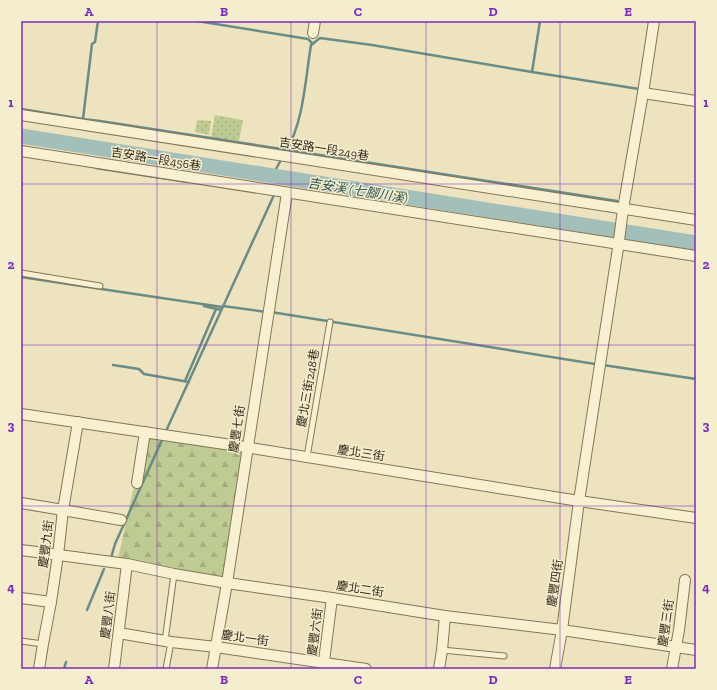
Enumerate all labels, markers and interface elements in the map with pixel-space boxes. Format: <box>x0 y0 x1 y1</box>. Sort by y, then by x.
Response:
text: A <box>85 4 94 19</box>
text: B <box>220 4 228 19</box>
text: C <box>354 4 362 19</box>
text: D <box>488 4 498 19</box>
text: E <box>624 4 632 19</box>
text: 1 <box>8 95 14 110</box>
text: 1 <box>703 95 709 110</box>
street label: 吉安路一段249巷 <box>278 135 370 163</box>
street label: 吉安路一段456巷 <box>110 145 202 173</box>
water label: 吉安溪 (七腳川溪) <box>307 175 409 206</box>
text: 2 <box>8 257 15 272</box>
text: 2 <box>703 257 710 272</box>
street label: 慶北三街248巷 <box>294 348 322 428</box>
street label: 慶豐七街 <box>226 404 248 454</box>
text: 3 <box>8 418 15 433</box>
text: 3 <box>703 418 710 433</box>
street label: 慶北三街 <box>336 442 386 464</box>
street label: 慶豐九街 <box>36 519 56 569</box>
street label: 慶豐四街 <box>545 558 565 608</box>
street label: 慶北二街 <box>335 578 385 600</box>
text: 4 <box>7 580 15 595</box>
text: 4 <box>702 580 710 595</box>
street label: 慶豐八街 <box>98 590 118 640</box>
street label: 慶豐三街 <box>656 598 676 648</box>
street label: 慶豐六街 <box>305 607 325 657</box>
street label: 慶北一街 <box>220 628 270 648</box>
text: A <box>85 672 94 687</box>
text: B <box>220 672 228 687</box>
text: C <box>354 672 362 687</box>
text: D <box>488 672 498 687</box>
text: E <box>624 672 632 687</box>

